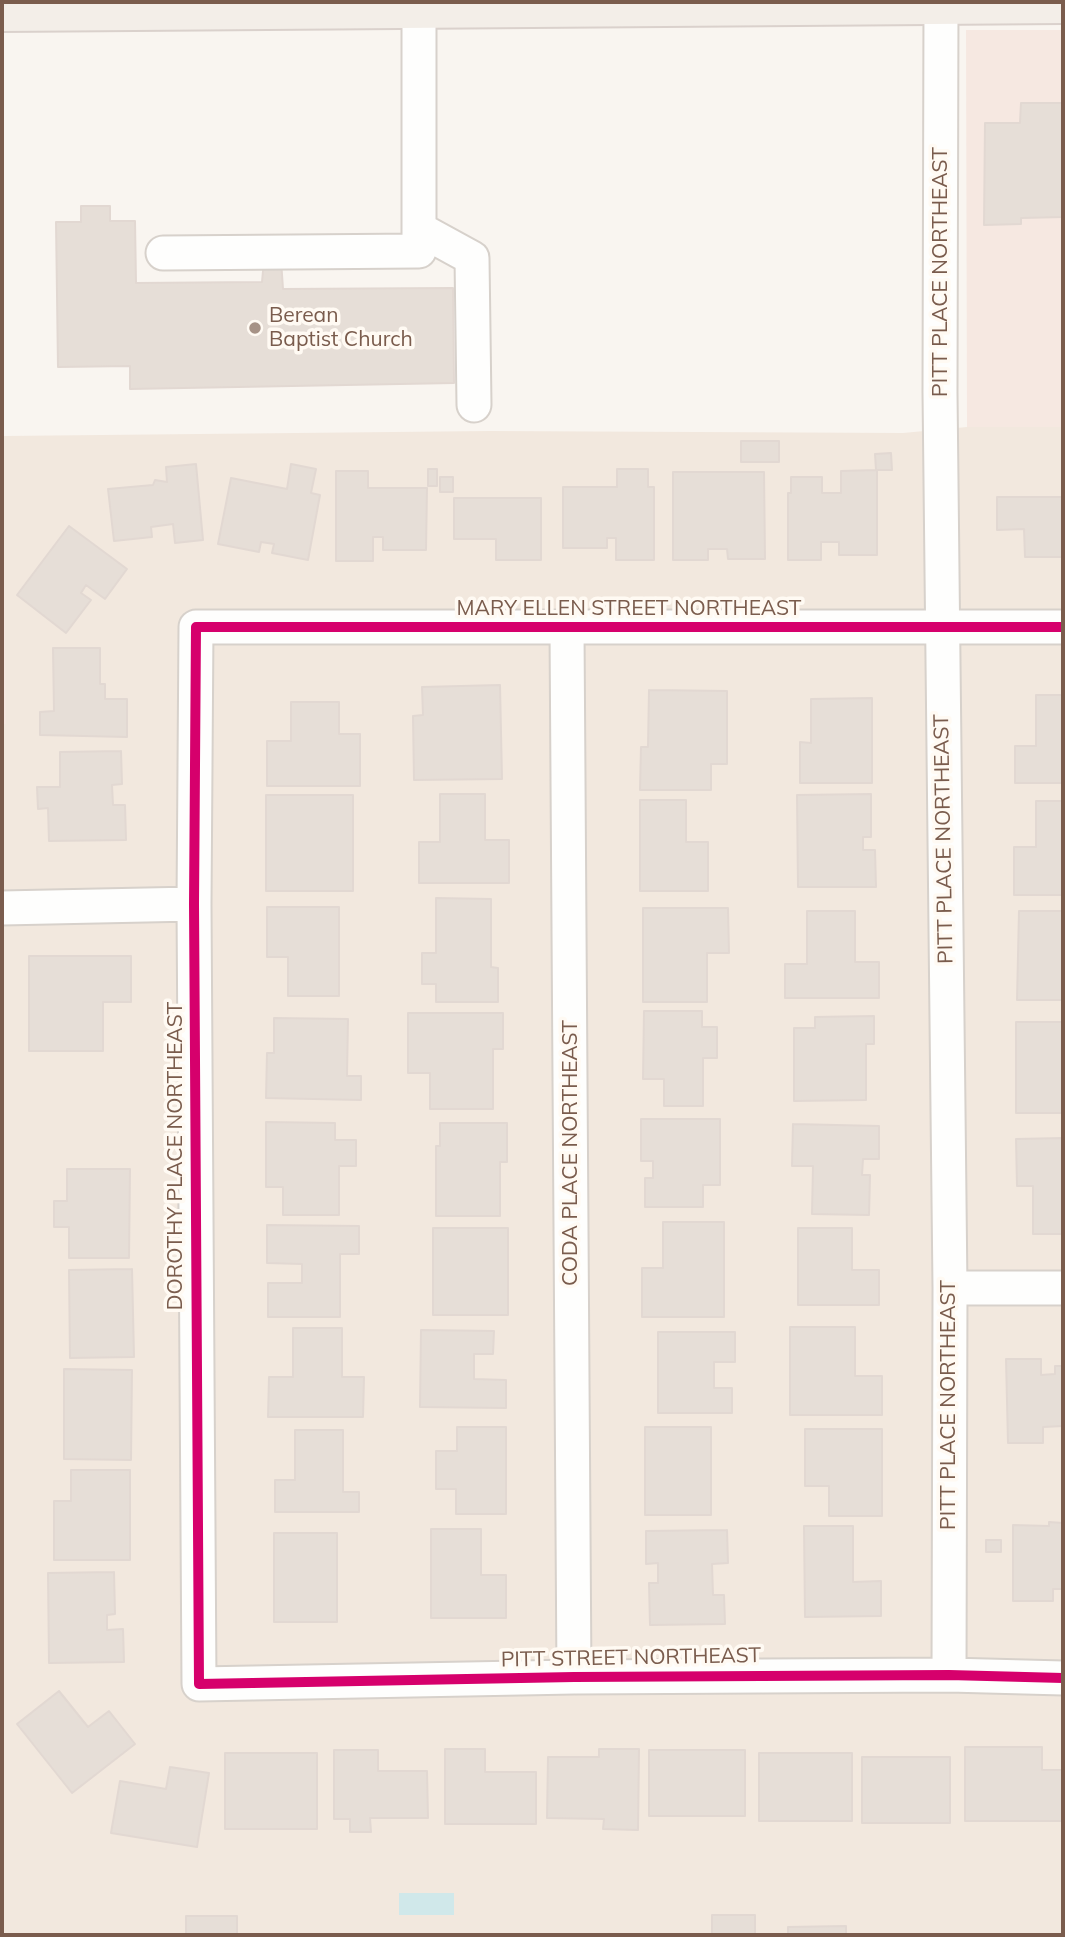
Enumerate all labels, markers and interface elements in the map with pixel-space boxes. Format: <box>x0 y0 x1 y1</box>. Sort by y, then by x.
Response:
street label: PITT PLACE NORTHEAST <box>928 147 954 397</box>
place label: Berean Baptist Church <box>269 303 413 353</box>
marker: Berean Baptist Church <box>247 320 263 336</box>
street label: MARY ELLEN STREET NORTHEAST <box>457 596 801 622</box>
street label: PITT PLACE NORTHEAST <box>929 714 959 964</box>
street label: DOROTHY PLACE NORTHEAST <box>163 1002 189 1310</box>
street label: CODA PLACE NORTHEAST <box>558 1020 584 1286</box>
street label: PITT PLACE NORTHEAST <box>936 1280 962 1530</box>
street label: PITT STREET NORTHEAST <box>501 1643 761 1673</box>

